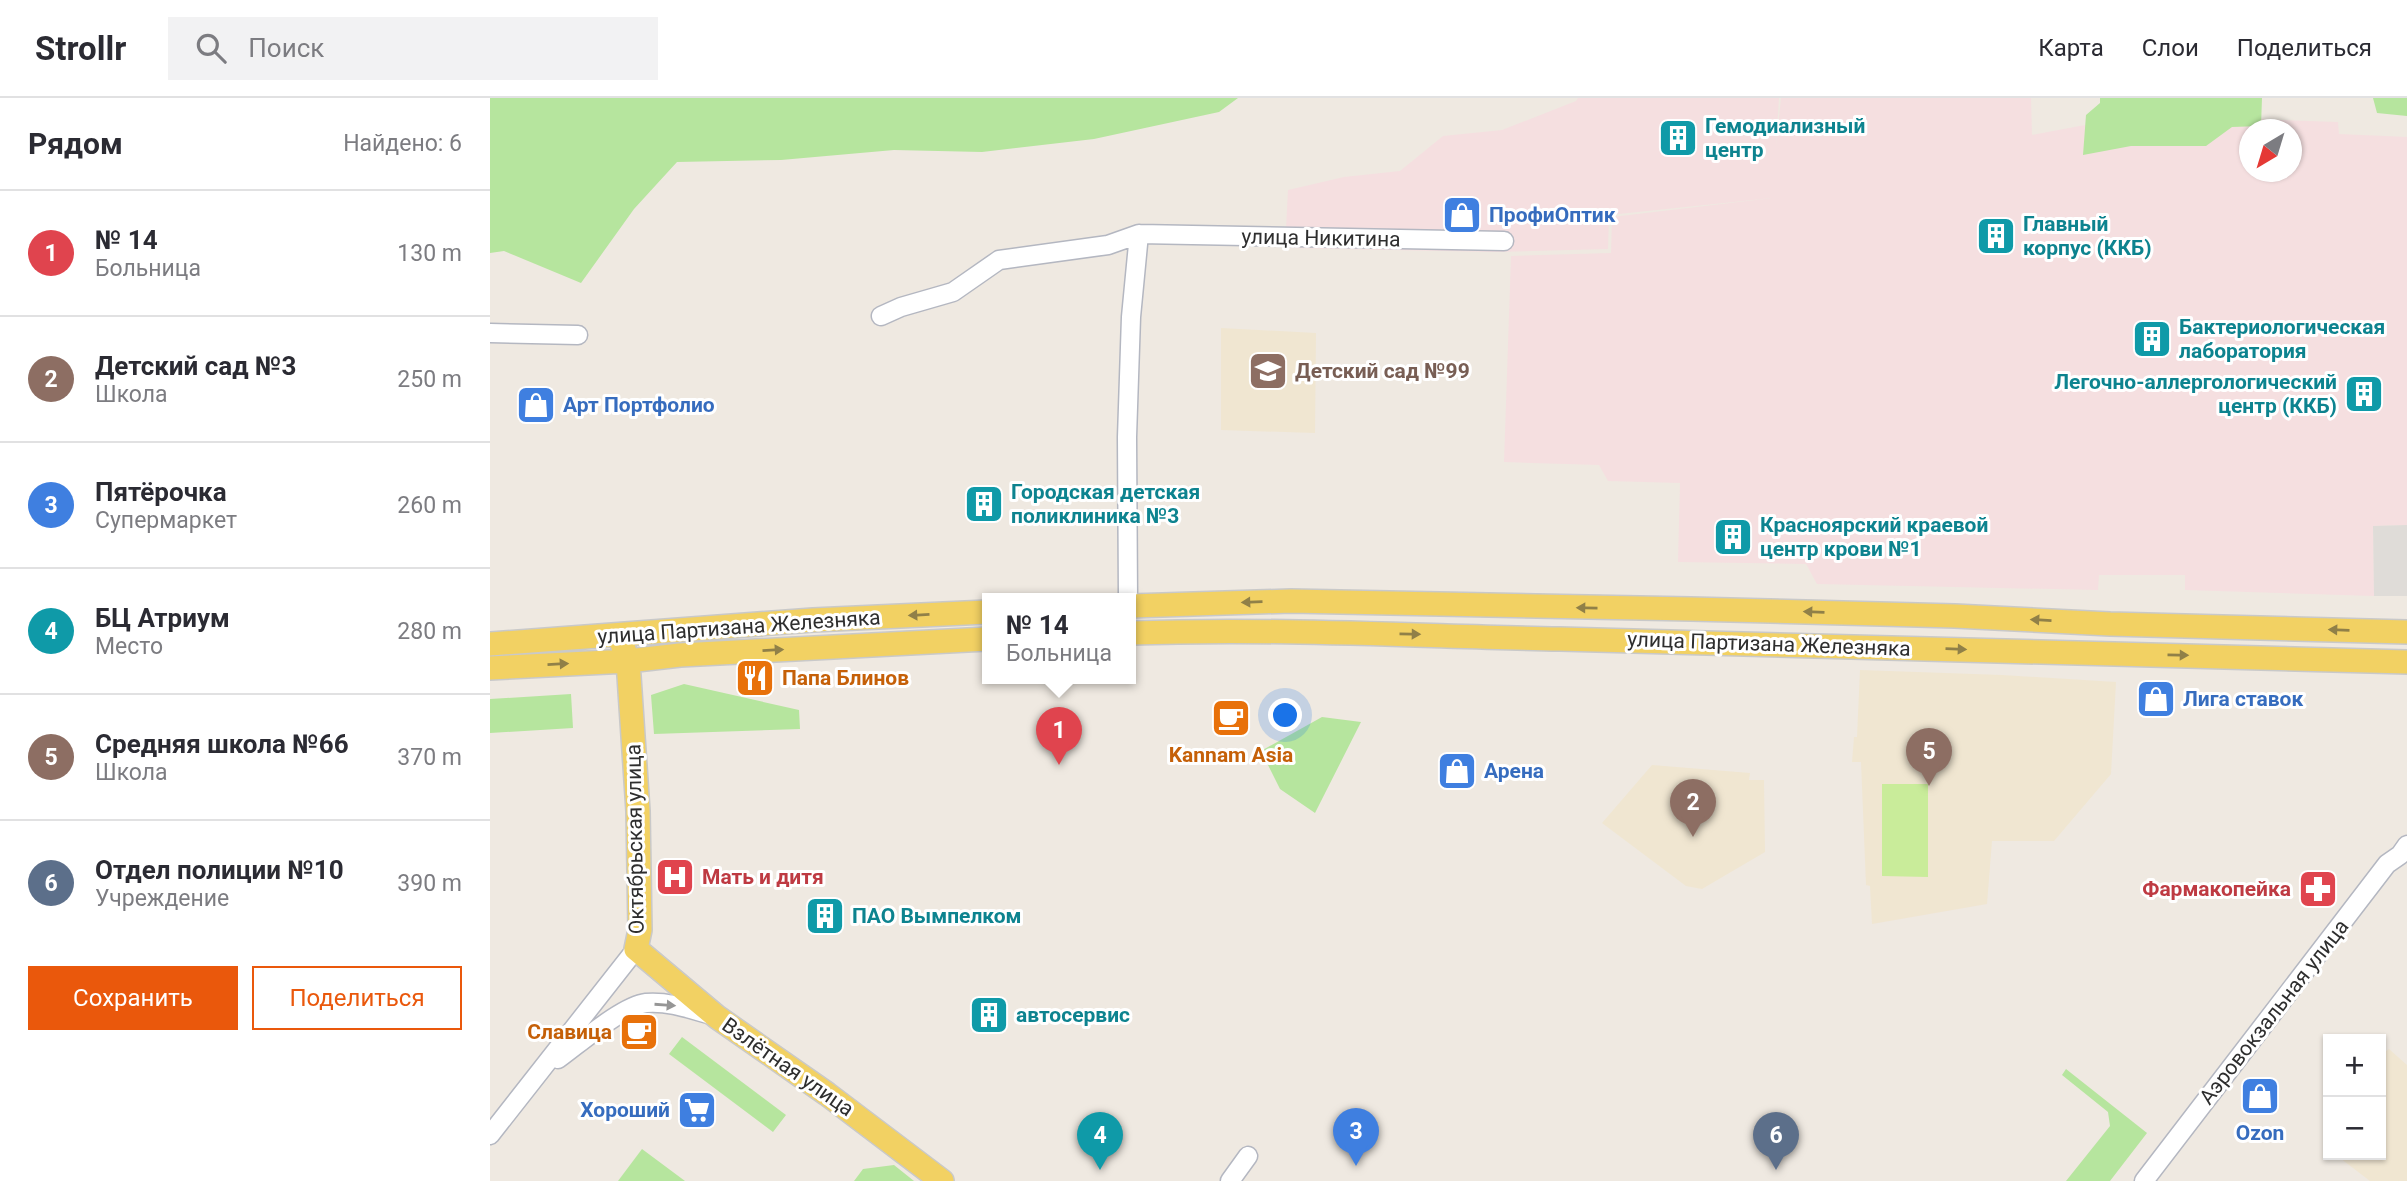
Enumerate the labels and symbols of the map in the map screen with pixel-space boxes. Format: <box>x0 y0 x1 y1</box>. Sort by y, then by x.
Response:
place label: Гемодиализный центр <box>1705 114 1865 162</box>
building icon: Гемодиализный центр <box>1657 117 1699 159</box>
north arrow <box>2239 119 2302 182</box>
shop icon: ПрофиОптик <box>1441 194 1483 236</box>
place label: ПрофиОптик <box>1489 203 1616 227</box>
place label: Главный корпус (ККБ) <box>2023 212 2152 260</box>
building icon: Главный корпус (ККБ) <box>1975 215 2017 257</box>
street label: улица Никитина <box>1241 225 1401 251</box>
place label: Бактериологическая лаборатория <box>2179 315 2385 363</box>
building icon: Бактериологическая лаборатория <box>2131 318 2173 360</box>
school or university icon: Детский сад №99 <box>1247 350 1289 392</box>
place label: Детский сад №99 <box>1295 359 1470 383</box>
place label: Легочно-аллергологический центр (ККБ) <box>2054 370 2337 418</box>
building icon: Легочно-аллергологический центр (ККБ) <box>2343 373 2385 415</box>
shop icon: Арт Портфолио <box>515 384 557 426</box>
place label: Арт Портфолио <box>563 393 715 417</box>
place label: Городская детская поликлиника №3 <box>1011 480 1200 528</box>
building icon: Городская детская поликлиника №3 <box>963 483 1005 525</box>
place label: Красноярский краевой центр крови №1 <box>1760 513 1988 561</box>
building icon: Красноярский краевой центр крови №1 <box>1712 516 1754 558</box>
one-way arrow <box>1240 597 1262 608</box>
one-way arrow <box>1575 602 1597 614</box>
street label: улица Партизана Железняка <box>597 605 881 649</box>
one-way arrow <box>1803 607 1825 618</box>
one-way arrow <box>908 610 930 621</box>
one-way arrow <box>2030 615 2052 626</box>
one-way arrow <box>2328 624 2350 635</box>
street label: улица Партизана Железняка <box>1627 627 1911 661</box>
one-way arrow <box>1399 628 1421 639</box>
one-way arrow <box>1945 644 1967 655</box>
one-way arrow <box>762 645 784 656</box>
one-way arrow <box>2168 649 2190 660</box>
restaurant icon: Папа Блинов <box>734 657 776 699</box>
one-way arrow <box>547 659 569 670</box>
place label: Папа Блинов <box>782 666 909 690</box>
shop icon: Лига ставок <box>2135 678 2177 720</box>
place label: Лига ставок <box>2183 687 2303 711</box>
cafe icon: Kannam Asia <box>1210 697 1252 739</box>
your location <box>1268 698 1302 732</box>
pin: 1 <box>1036 707 1082 765</box>
pin: 5 <box>1906 728 1952 786</box>
place label: Kannam Asia <box>1169 743 1293 767</box>
street label: Октябрьская улица <box>621 744 649 934</box>
shop icon: Арена <box>1436 750 1478 792</box>
place label: Арена <box>1484 759 1544 783</box>
pin: 2 <box>1670 779 1716 837</box>
hospital icon: Мать и дитя <box>654 856 696 898</box>
place label: Мать и дитя <box>702 865 824 889</box>
pharmacy icon: Фармакопейка <box>2297 868 2339 910</box>
place label: Фармакопейка <box>2142 877 2291 901</box>
building icon: ПАО Вымпелком <box>804 895 846 937</box>
place label: ПАО Вымпелком <box>852 904 1022 928</box>
street label: Аэровокзальная улица <box>2194 915 2354 1109</box>
building icon: автосервис <box>968 994 1010 1036</box>
one-way arrow <box>654 999 676 1010</box>
place label: автосервис <box>1016 1003 1130 1027</box>
cafe icon: Славица <box>618 1011 660 1053</box>
street label: Взлётная улица <box>718 1013 858 1121</box>
place label: Славица <box>527 1020 612 1044</box>
shop icon: Ozon <box>2239 1075 2281 1117</box>
supermarket icon: Хороший <box>676 1089 718 1131</box>
place label: Хороший <box>580 1098 670 1122</box>
pin: 3 <box>1333 1108 1379 1166</box>
pin: 4 <box>1077 1112 1123 1170</box>
pin: 6 <box>1753 1112 1799 1170</box>
place label: Ozon <box>2236 1121 2284 1145</box>

